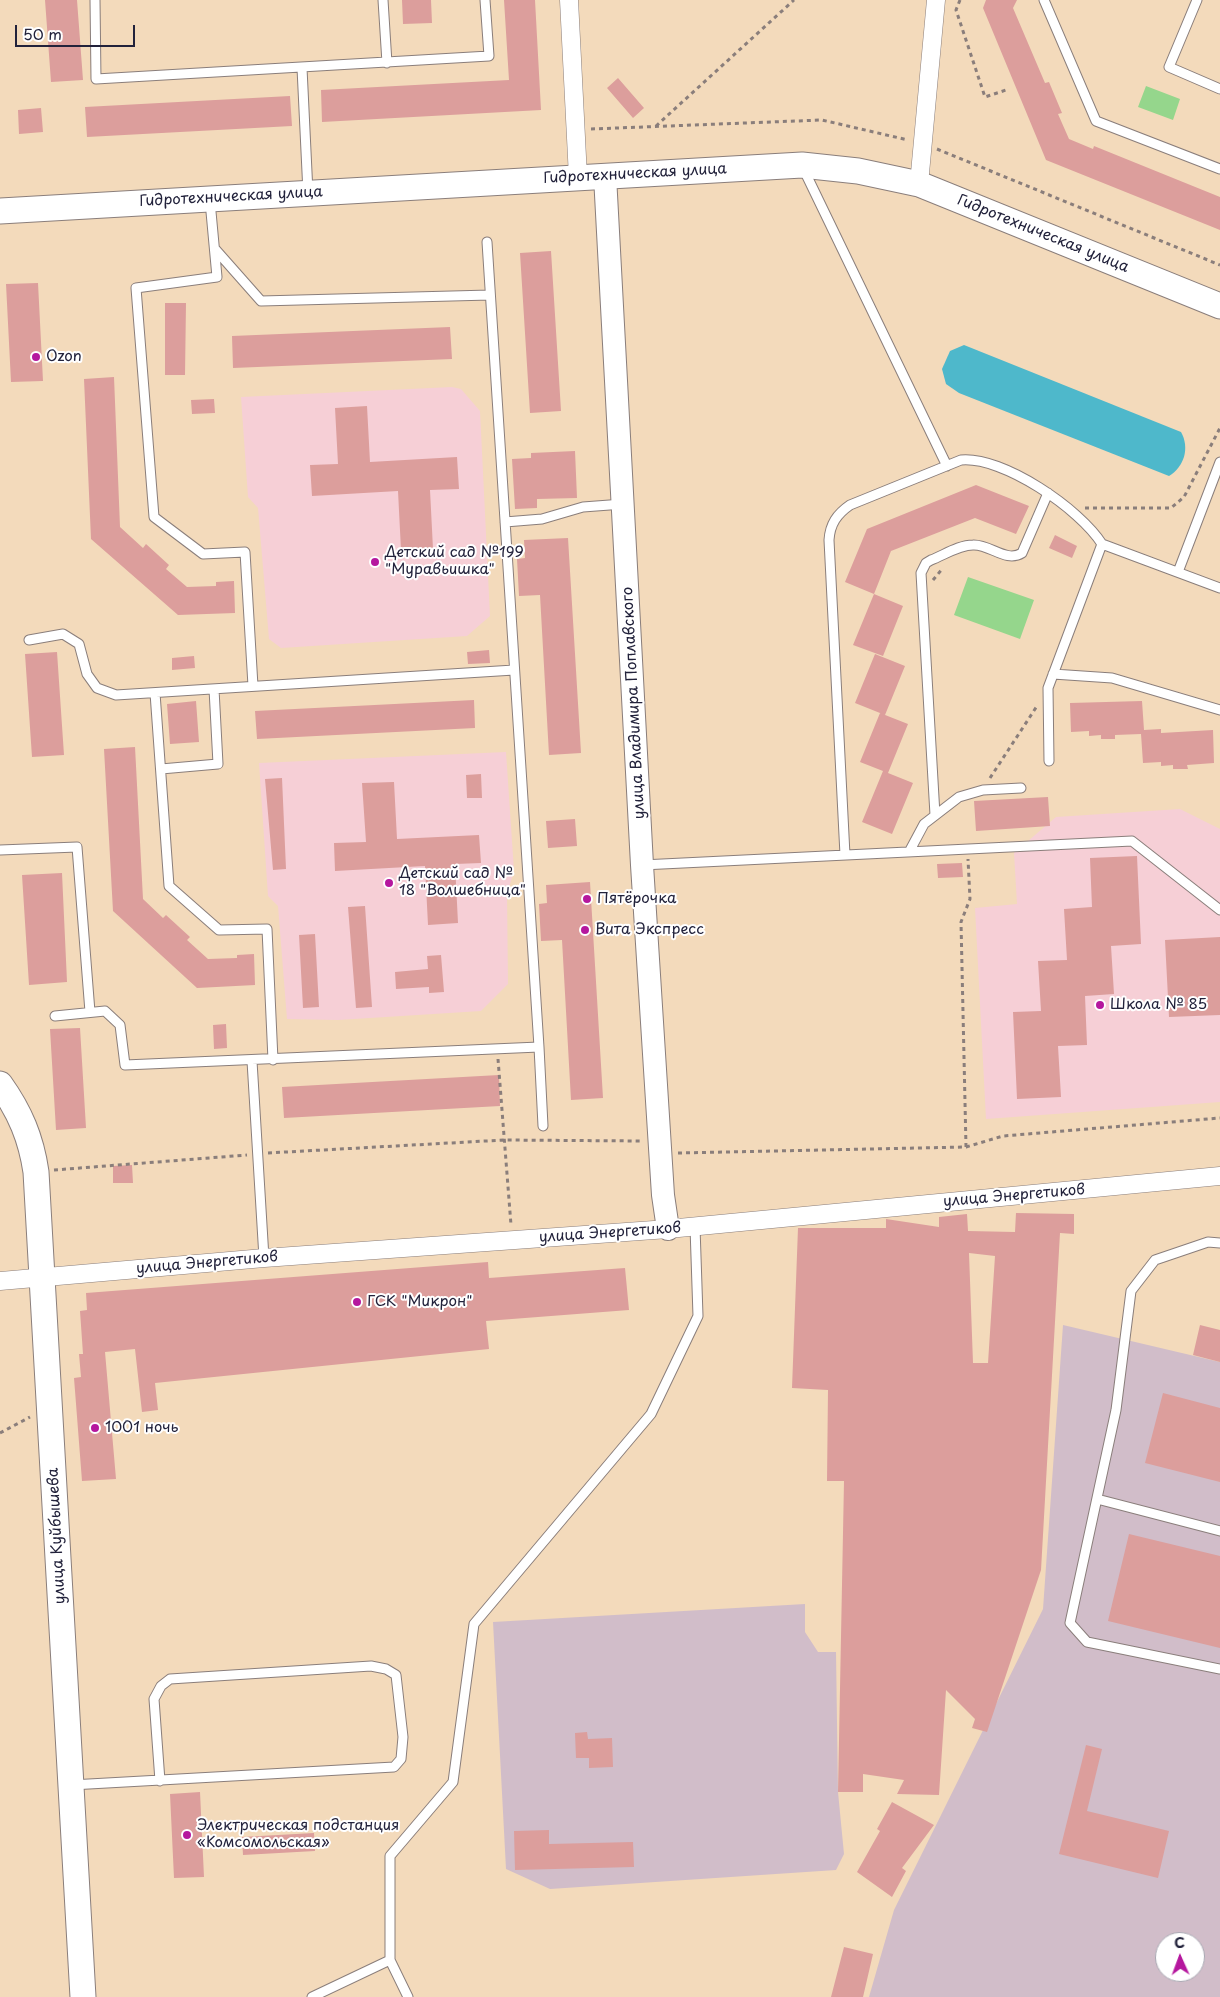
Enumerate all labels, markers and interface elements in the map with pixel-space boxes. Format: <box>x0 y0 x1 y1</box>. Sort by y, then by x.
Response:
scale bar <box>18 15 138 47</box>
text: 50 m <box>23 22 62 45</box>
street label: Гидротехническая улица <box>543 160 727 188</box>
street label: Гидротехническая улица <box>139 183 323 211</box>
street label: Гидротехническая улица <box>955 191 1131 277</box>
place label: Ozon <box>46 348 82 366</box>
marker: Ozon <box>30 351 42 363</box>
place label: Детский сад №199 "Муравьишка" <box>385 544 524 579</box>
marker: Детский сад №199 "Муравьишка" <box>369 556 381 568</box>
street label: улица Владимира Поплавского <box>619 586 649 820</box>
place label: Детский сад № 18 "Волшебница" <box>399 865 526 900</box>
marker: Детский сад № 18 "Волшебница" <box>383 877 395 889</box>
place label: Пятёрочка <box>597 890 676 908</box>
marker: Пятёрочка <box>581 893 593 905</box>
place label: Вита Экспресс <box>595 921 704 939</box>
marker: Вита Экспресс <box>579 924 591 936</box>
place label: Школа № 85 <box>1110 996 1207 1014</box>
marker: Школа № 85 <box>1094 999 1106 1011</box>
street label: улица Энергетиков <box>942 1181 1086 1211</box>
street label: улица Энергетиков <box>538 1219 682 1247</box>
street label: улица Энергетиков <box>135 1248 279 1278</box>
place label: ГСК "Микрон" <box>367 1293 473 1311</box>
marker: ГСК "Микрон" <box>351 1296 363 1308</box>
place label: 1001 ночь <box>105 1419 178 1437</box>
marker: 1001 ночь <box>89 1422 101 1434</box>
street label: улица Куйбышева <box>44 1467 70 1605</box>
place label: Электрическая подстанция «Комсомольская» <box>197 1817 399 1852</box>
marker: Электрическая подстанция «Комсомольская» <box>181 1829 193 1841</box>
north arrow <box>1155 1932 1205 1982</box>
text: С <box>1174 1932 1185 1953</box>

